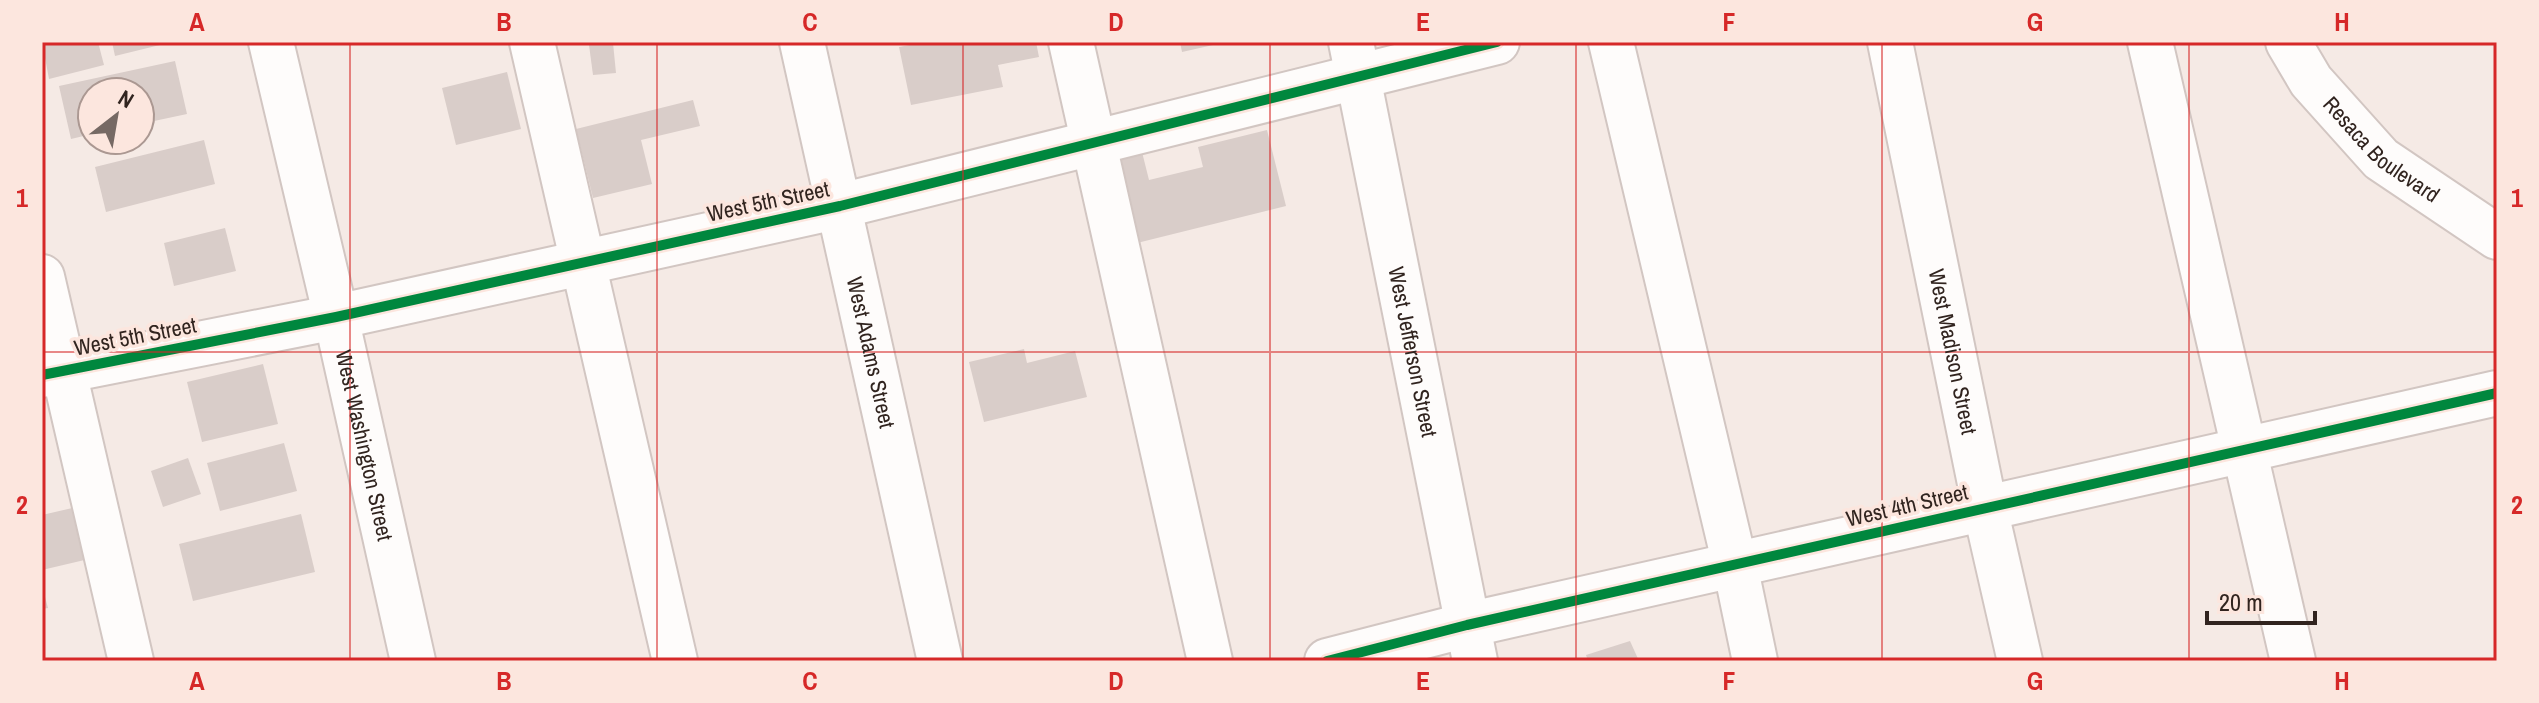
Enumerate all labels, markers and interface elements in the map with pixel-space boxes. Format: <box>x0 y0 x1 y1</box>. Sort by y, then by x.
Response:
text: A <box>189 4 205 39</box>
text: B <box>496 4 512 39</box>
text: C <box>802 4 818 39</box>
text: D <box>1108 4 1124 39</box>
text: E <box>1416 4 1430 39</box>
text: F <box>1722 4 1736 39</box>
text: G <box>2027 4 2043 39</box>
text: H <box>2334 4 2350 39</box>
north arrow <box>76 76 156 156</box>
text: N <box>113 83 140 115</box>
street label: Resaca Boulevard <box>2316 90 2446 209</box>
street label: West 5th Street <box>704 173 832 229</box>
text: 1 <box>16 180 28 215</box>
text: 1 <box>2511 180 2523 215</box>
street label: West Jefferson Street <box>1381 264 1445 440</box>
street label: West Madison Street <box>1922 266 1985 437</box>
street label: West Adams Street <box>840 274 903 431</box>
street label: West 5th Street <box>71 309 199 363</box>
street label: West Washington Street <box>329 347 401 544</box>
street label: West 4th Street <box>1843 476 1971 534</box>
text: 2 <box>16 487 28 522</box>
text: 2 <box>2511 487 2523 522</box>
scale bar <box>2207 575 2315 625</box>
text: 20 m <box>2219 586 2263 618</box>
text: A <box>189 663 205 698</box>
text: B <box>496 663 512 698</box>
text: C <box>802 663 818 698</box>
text: D <box>1108 663 1124 698</box>
text: E <box>1416 663 1430 698</box>
text: F <box>1722 663 1736 698</box>
text: G <box>2027 663 2043 698</box>
text: H <box>2334 663 2350 698</box>

